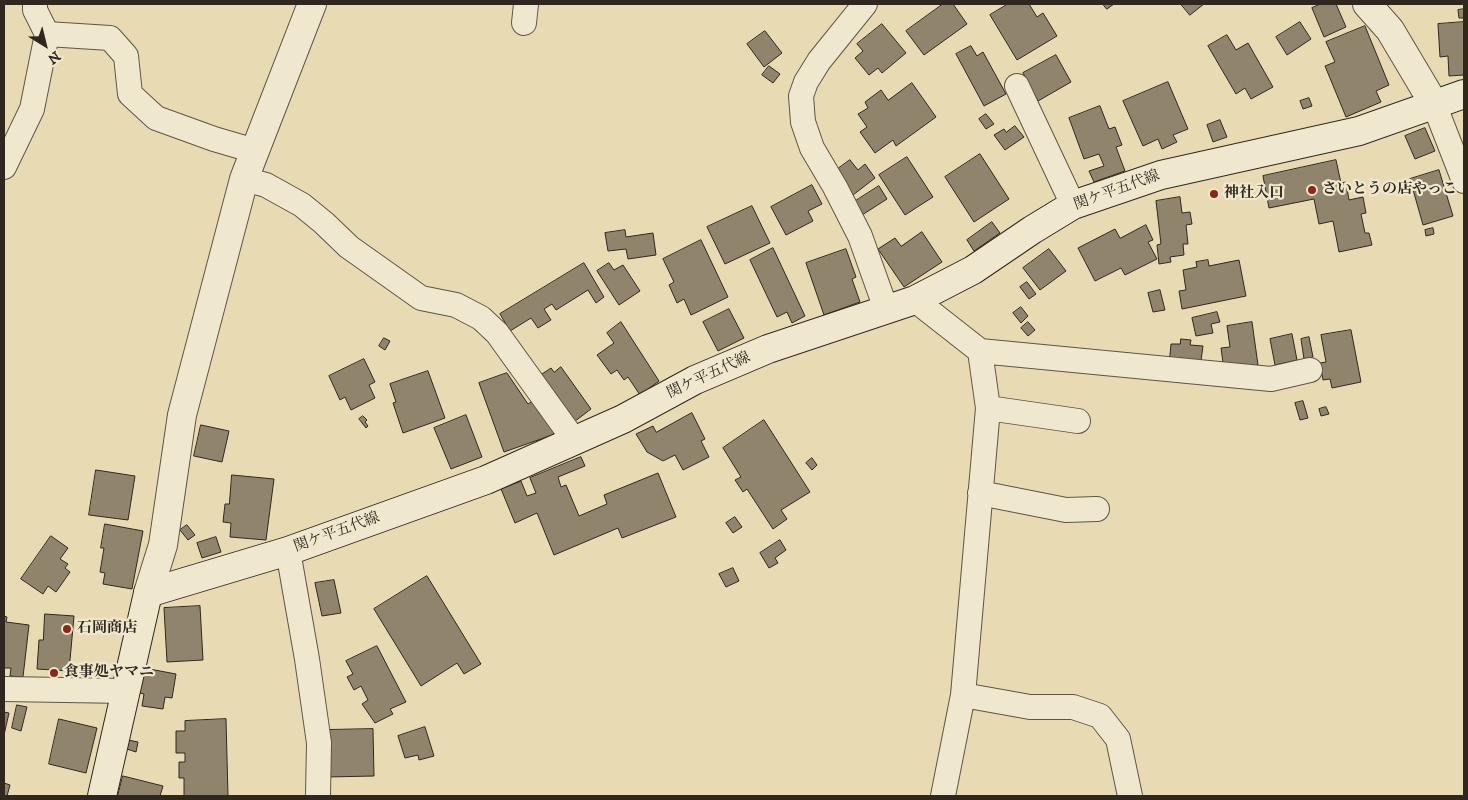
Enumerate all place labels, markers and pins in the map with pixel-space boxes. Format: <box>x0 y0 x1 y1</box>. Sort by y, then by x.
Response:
place label: さいとうの店やっこ <box>1322 181 1457 199</box>
marker: さいとうの店やっこ <box>1306 184 1318 196</box>
place label: 神社入口 <box>1224 185 1284 203</box>
marker: 神社入口 <box>1208 188 1220 200</box>
place label: 石岡商店 <box>77 620 137 638</box>
marker: 石岡商店 <box>61 623 73 635</box>
place label: 食事処ヤマニ <box>64 664 154 682</box>
marker: 食事処ヤマニ <box>48 667 60 679</box>

